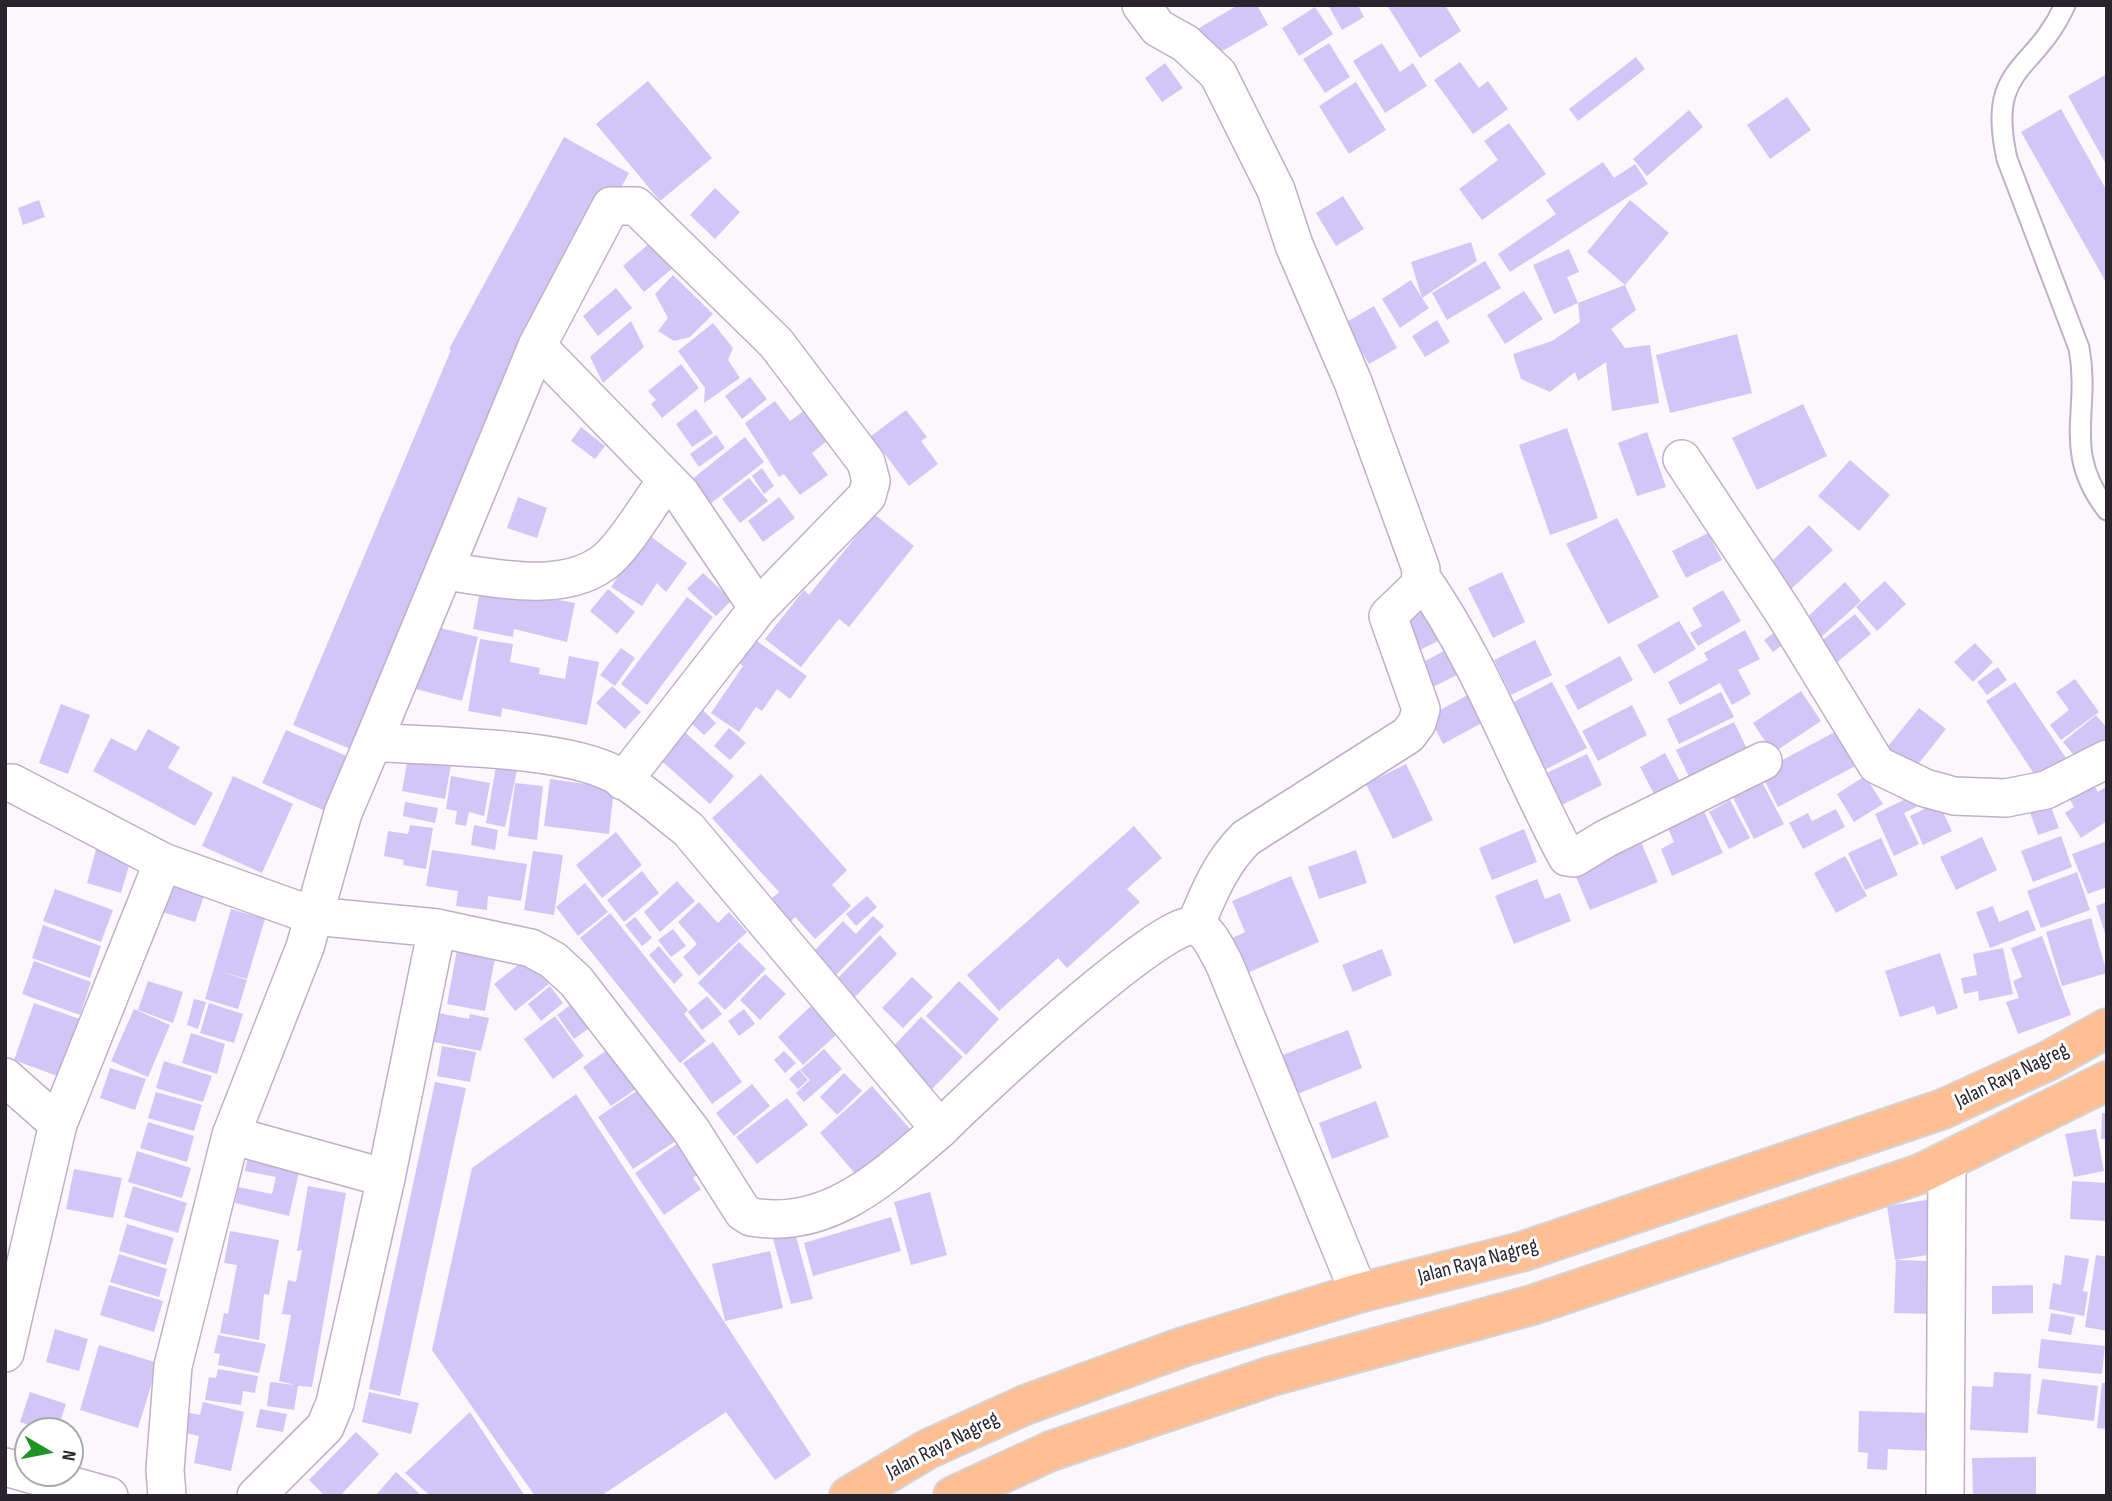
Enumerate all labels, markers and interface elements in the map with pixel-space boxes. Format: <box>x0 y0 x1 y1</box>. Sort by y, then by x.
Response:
street label: Jalan Raya Nagreg <box>1951 1038 2073 1114</box>
street label: Jalan Raya Nagreg <box>1415 1234 1541 1290</box>
street label: Jalan Raya Nagreg <box>882 1407 1004 1485</box>
north arrow <box>14 1417 84 1487</box>
text: N <box>56 1448 80 1462</box>

